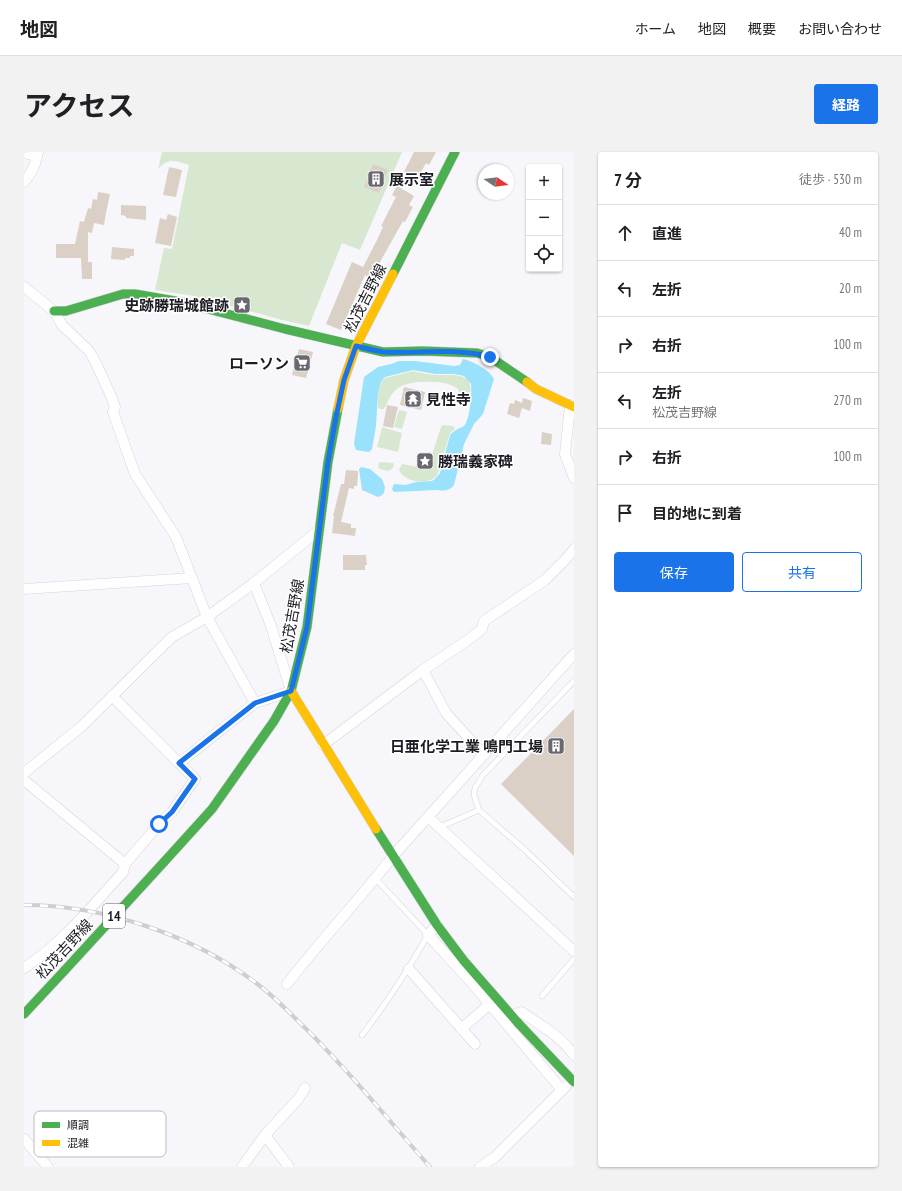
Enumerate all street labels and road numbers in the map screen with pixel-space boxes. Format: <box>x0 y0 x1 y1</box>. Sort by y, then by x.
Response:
street label: 松茂吉野線 <box>340 260 390 336</box>
street label: 松茂吉野線 <box>276 577 308 655</box>
road number: 14 <box>103 904 125 928</box>
street label: 松茂吉野線 <box>31 915 97 983</box>

